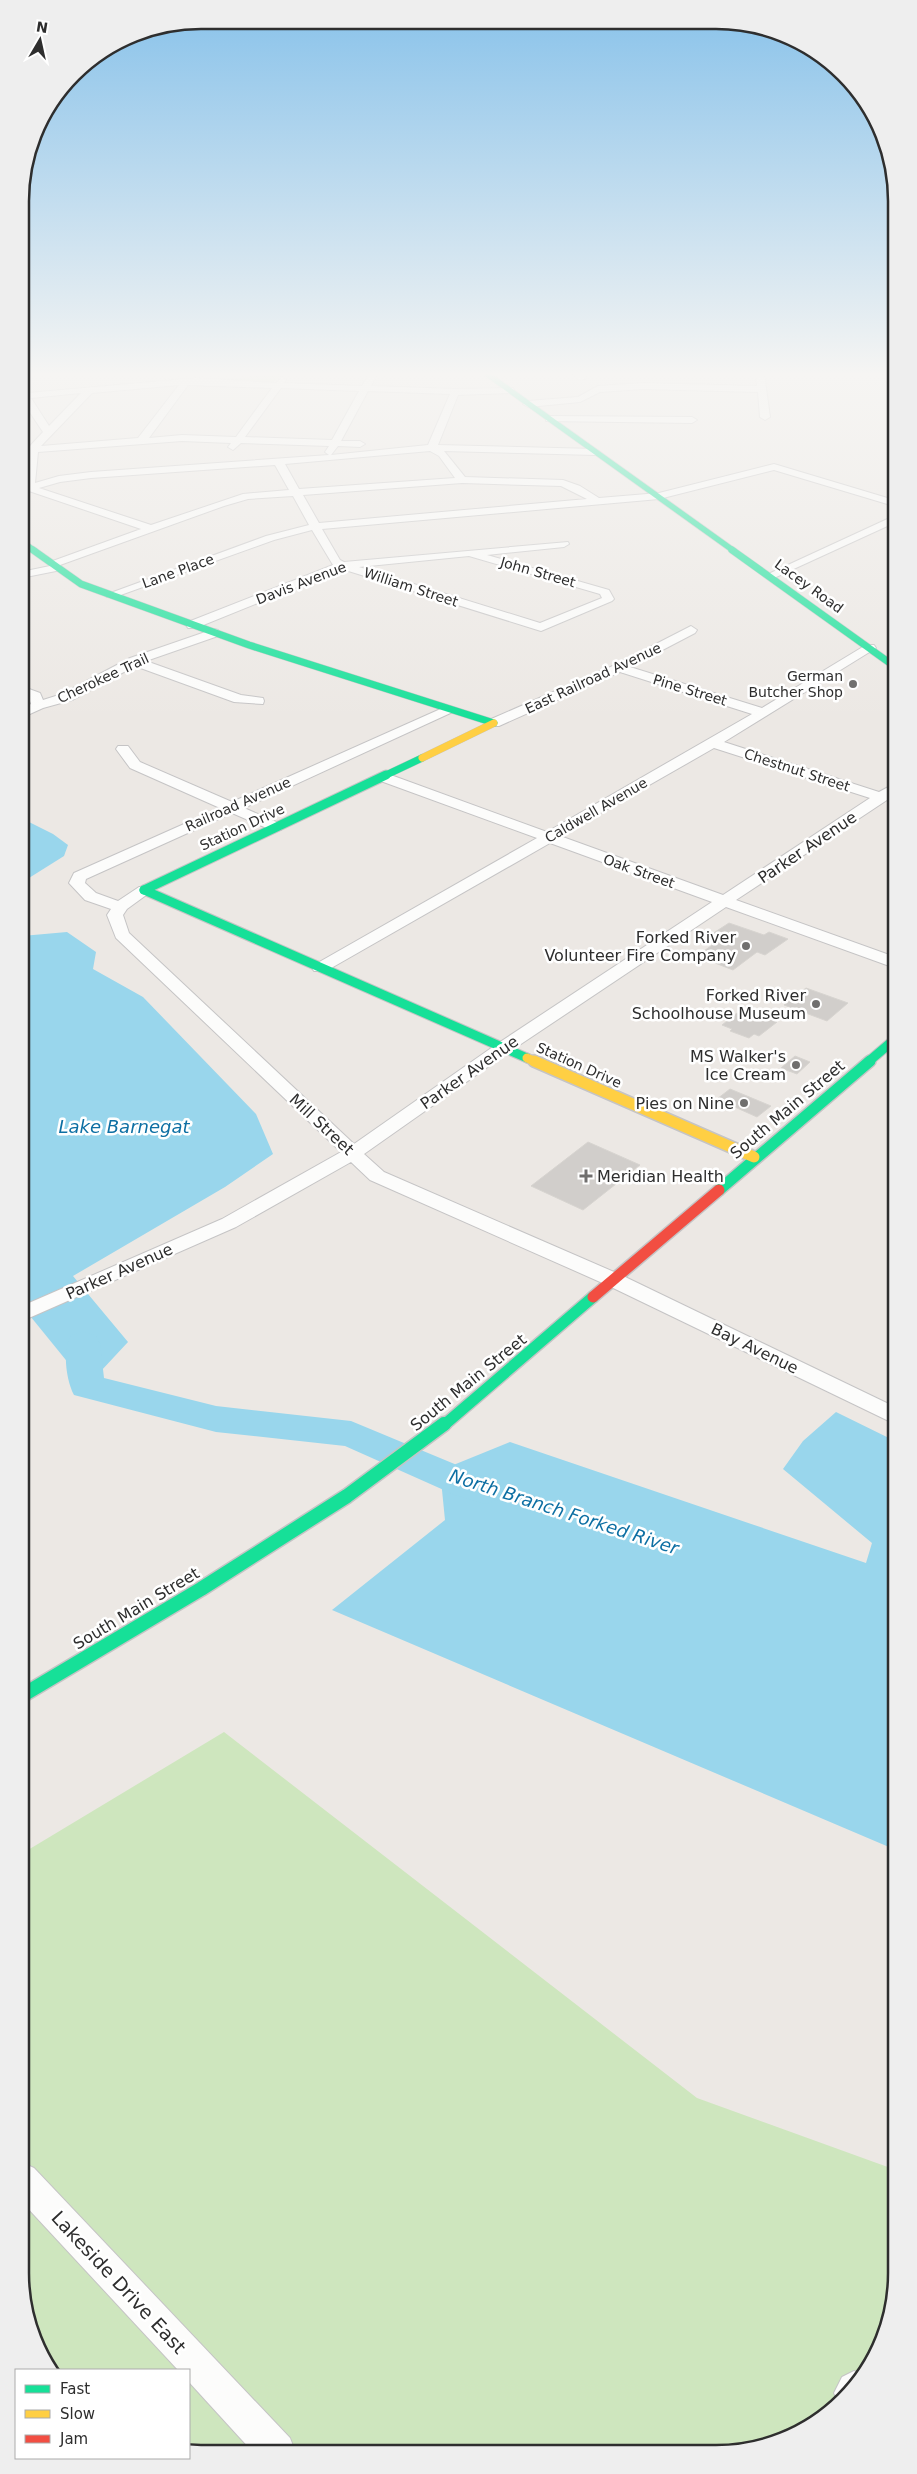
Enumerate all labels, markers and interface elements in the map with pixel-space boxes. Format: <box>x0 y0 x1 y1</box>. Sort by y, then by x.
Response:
north arrow <box>15 15 65 65</box>
text: N <box>35 18 49 36</box>
street label: Lane Place <box>140 551 216 591</box>
street label: John Street <box>498 553 578 591</box>
street label: Lacey Road <box>772 556 846 616</box>
street label: Davis Avenue <box>254 558 348 608</box>
street label: William Street <box>362 564 461 610</box>
street label: East Railroad Avenue <box>522 639 664 717</box>
street label: Cherokee Trail <box>55 650 151 706</box>
place label: German Butcher Shop <box>748 668 843 700</box>
street label: Pine Street <box>651 671 729 709</box>
marker: German Butcher Shop <box>847 678 859 690</box>
street label: Chestnut Street <box>742 745 852 795</box>
street label: Railroad Avenue <box>183 774 293 834</box>
street label: Caldwell Avenue <box>542 774 650 846</box>
street label: Station Drive <box>197 800 287 854</box>
street label: Parker Avenue <box>754 807 860 887</box>
street label: Oak Street <box>601 851 677 891</box>
place label: Forked River Volunteer Fire Company <box>544 928 736 965</box>
marker: Forked River Volunteer Fire Company <box>740 940 752 952</box>
place label: Forked River Schoolhouse Museum <box>632 986 806 1023</box>
marker: Forked River Schoolhouse Museum <box>810 998 822 1010</box>
street label: Parker Avenue <box>417 1032 522 1113</box>
street label: Station Drive <box>534 1039 624 1091</box>
place label: MS Walker's Ice Cream <box>690 1047 786 1084</box>
street label: South Main Street <box>726 1056 848 1163</box>
marker: MS Walker's Ice Cream <box>790 1059 802 1071</box>
street label: Mill Street <box>286 1090 358 1159</box>
place label: Pies on Nine <box>636 1094 734 1113</box>
marker: Pies on Nine <box>738 1097 750 1109</box>
water label: Lake Barnegat <box>58 1116 190 1137</box>
place label: Meridian Health <box>597 1167 724 1186</box>
marker: Meridian Health <box>579 1169 593 1183</box>
street label: Parker Avenue <box>63 1239 176 1304</box>
street label: Bay Avenue <box>708 1319 802 1378</box>
street label: South Main Street <box>407 1330 530 1435</box>
water label: North Branch Forked River <box>447 1465 683 1559</box>
street label: South Main Street <box>70 1563 203 1654</box>
street label: Lakeside Drive East <box>47 2206 191 2358</box>
legend <box>15 2369 190 2459</box>
text: Fast <box>60 2380 90 2398</box>
text: Slow <box>60 2405 95 2423</box>
text: Jam <box>59 2430 88 2448</box>

